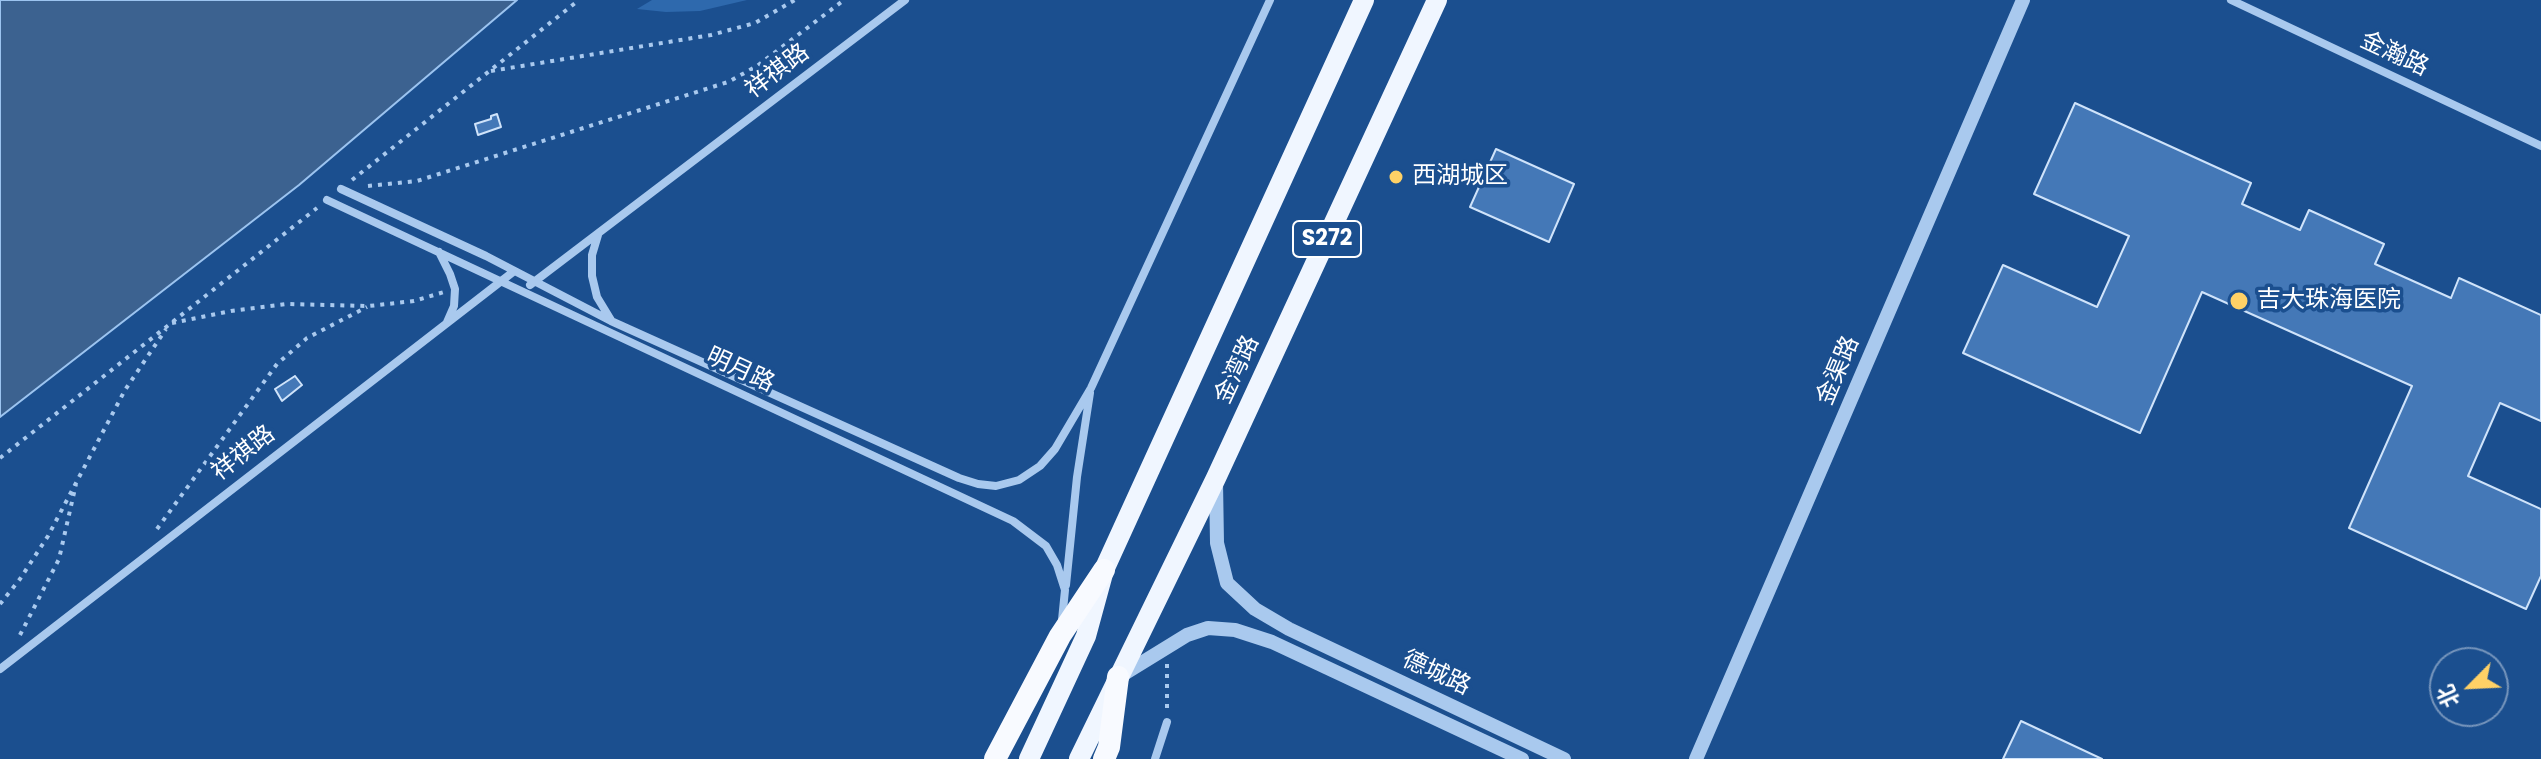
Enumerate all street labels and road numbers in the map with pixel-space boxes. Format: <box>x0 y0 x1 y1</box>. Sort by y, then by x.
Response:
street label: 金瀚路 <box>2355 27 2433 83</box>
street label: 祥祺路 <box>741 39 815 105</box>
road number: S272 <box>1293 221 1361 257</box>
street label: 金湾路 <box>1210 331 1266 409</box>
street label: 金渠路 <box>1812 332 1866 410</box>
street label: 明月路 <box>701 343 779 399</box>
street label: 祥祺路 <box>207 420 281 488</box>
street label: 德城路 <box>1397 646 1475 702</box>

